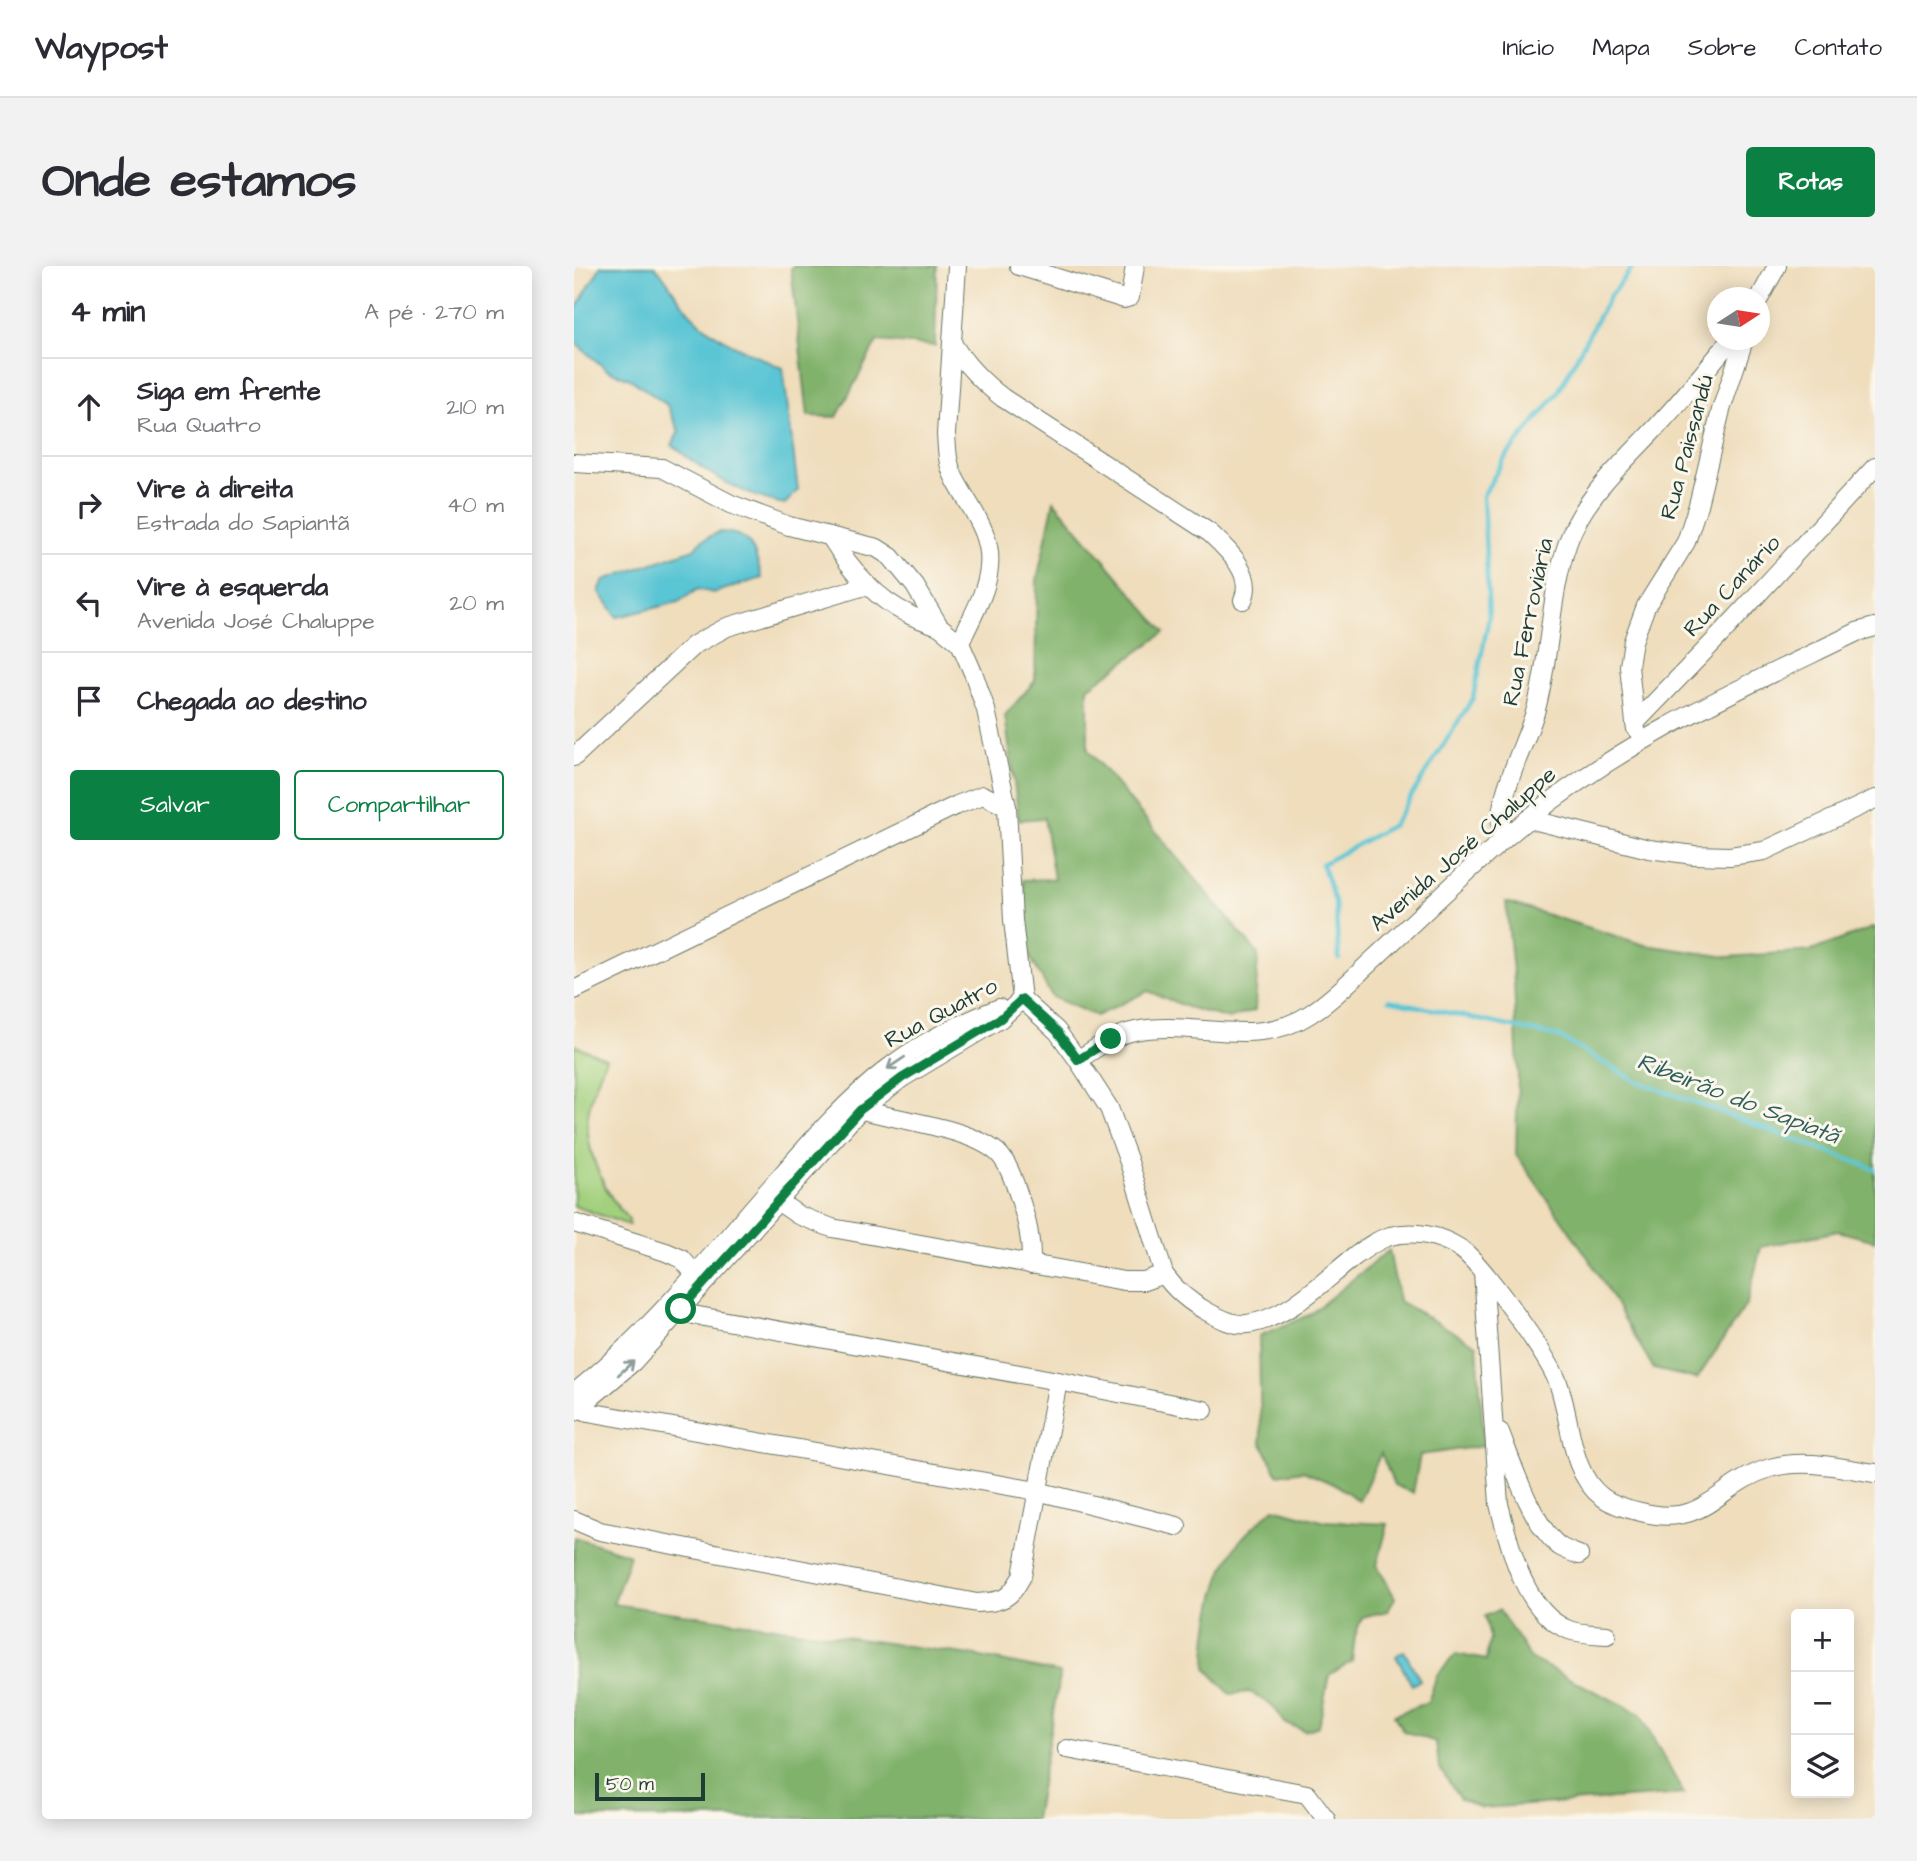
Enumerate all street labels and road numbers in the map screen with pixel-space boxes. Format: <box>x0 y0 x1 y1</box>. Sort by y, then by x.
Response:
street label: Rua Paissandú <box>1652 371 1722 523</box>
street label: Rua Canário <box>1676 528 1788 644</box>
street label: Rua Ferroviária <box>1495 535 1561 709</box>
street label: Avenida José Chaluppe <box>1363 759 1563 939</box>
street label: Rua Quatro <box>879 970 1003 1056</box>

